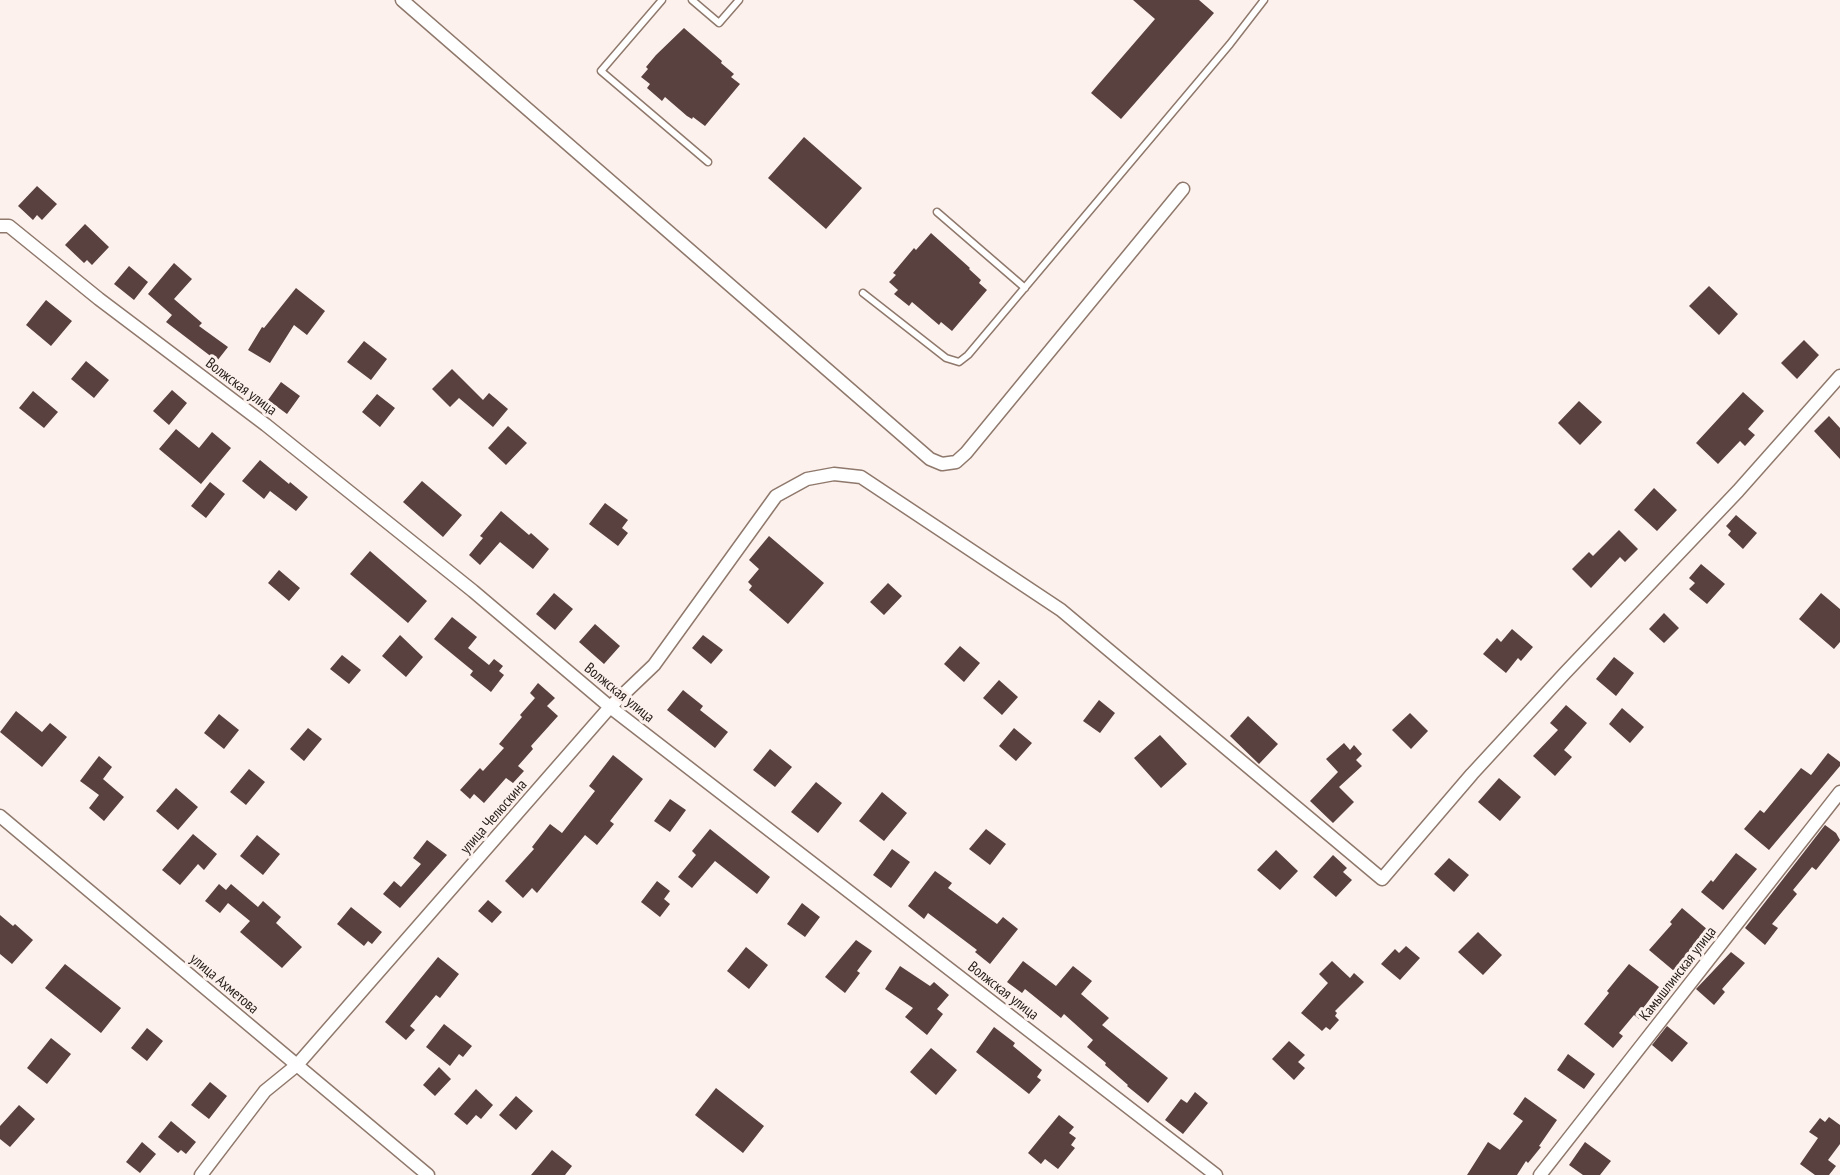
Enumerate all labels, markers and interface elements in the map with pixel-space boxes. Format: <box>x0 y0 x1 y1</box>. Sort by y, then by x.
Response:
street label: Волжская улица <box>202 354 280 420</box>
street label: Волжская улица <box>581 659 657 727</box>
street label: улица Челюскина <box>457 776 531 858</box>
street label: Камышлинская улица <box>1636 923 1720 1025</box>
street label: улица Ахметова <box>186 950 262 1018</box>
street label: Волжская улица <box>964 958 1042 1024</box>

